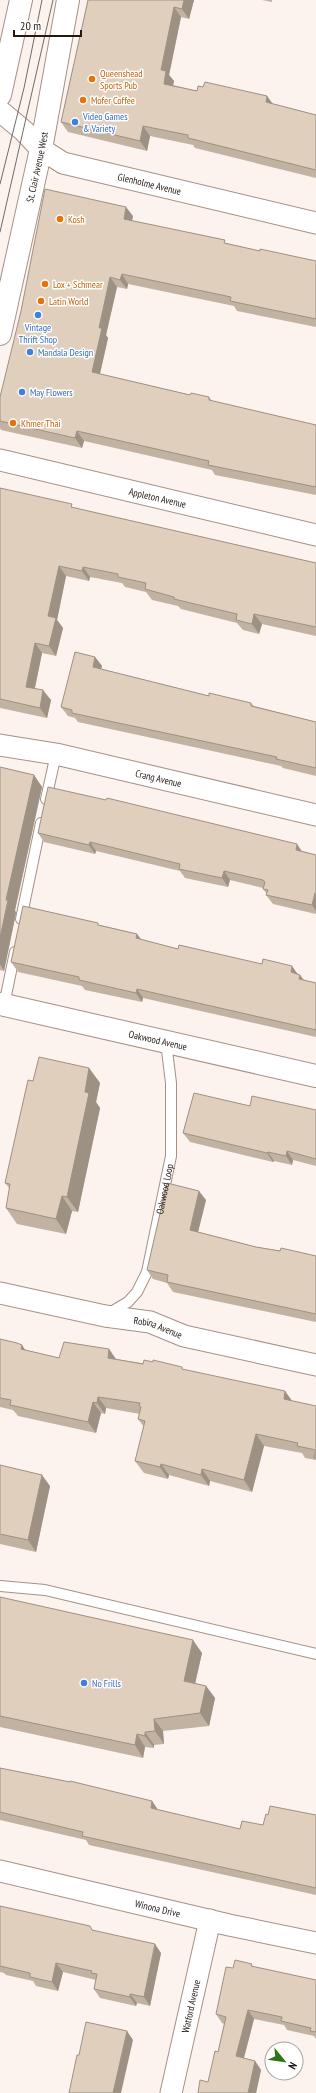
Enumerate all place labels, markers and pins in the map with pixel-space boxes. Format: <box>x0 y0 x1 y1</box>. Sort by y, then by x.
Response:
place label: Queenshead Sports Pub <box>100 67 143 92</box>
marker: Queenshead Sports Pub <box>87 74 97 84</box>
place label: Mofer Coffee <box>91 94 135 107</box>
marker: Mofer Coffee <box>78 95 88 105</box>
place label: Video Games & Variety <box>82 110 128 135</box>
marker: Video Games & Variety <box>70 117 80 127</box>
place label: Kosh <box>68 213 85 226</box>
marker: Kosh <box>55 214 65 224</box>
place label: Lox + Schmear <box>53 278 103 291</box>
marker: Lox + Schmear <box>40 279 50 289</box>
place label: Latin World <box>49 295 88 308</box>
marker: Latin World <box>36 296 46 306</box>
marker: Vintage Thrift Shop <box>33 310 43 320</box>
place label: Vintage Thrift Shop <box>19 321 57 346</box>
place label: Mandala Design <box>38 346 93 359</box>
marker: Mandala Design <box>25 347 35 357</box>
place label: May Flowers <box>30 386 73 399</box>
marker: May Flowers <box>17 387 27 397</box>
place label: Khmer Thai <box>21 417 61 430</box>
marker: Khmer Thai <box>8 418 18 428</box>
place label: No Frills <box>92 1677 122 1690</box>
marker: No Frills <box>79 1678 89 1688</box>

